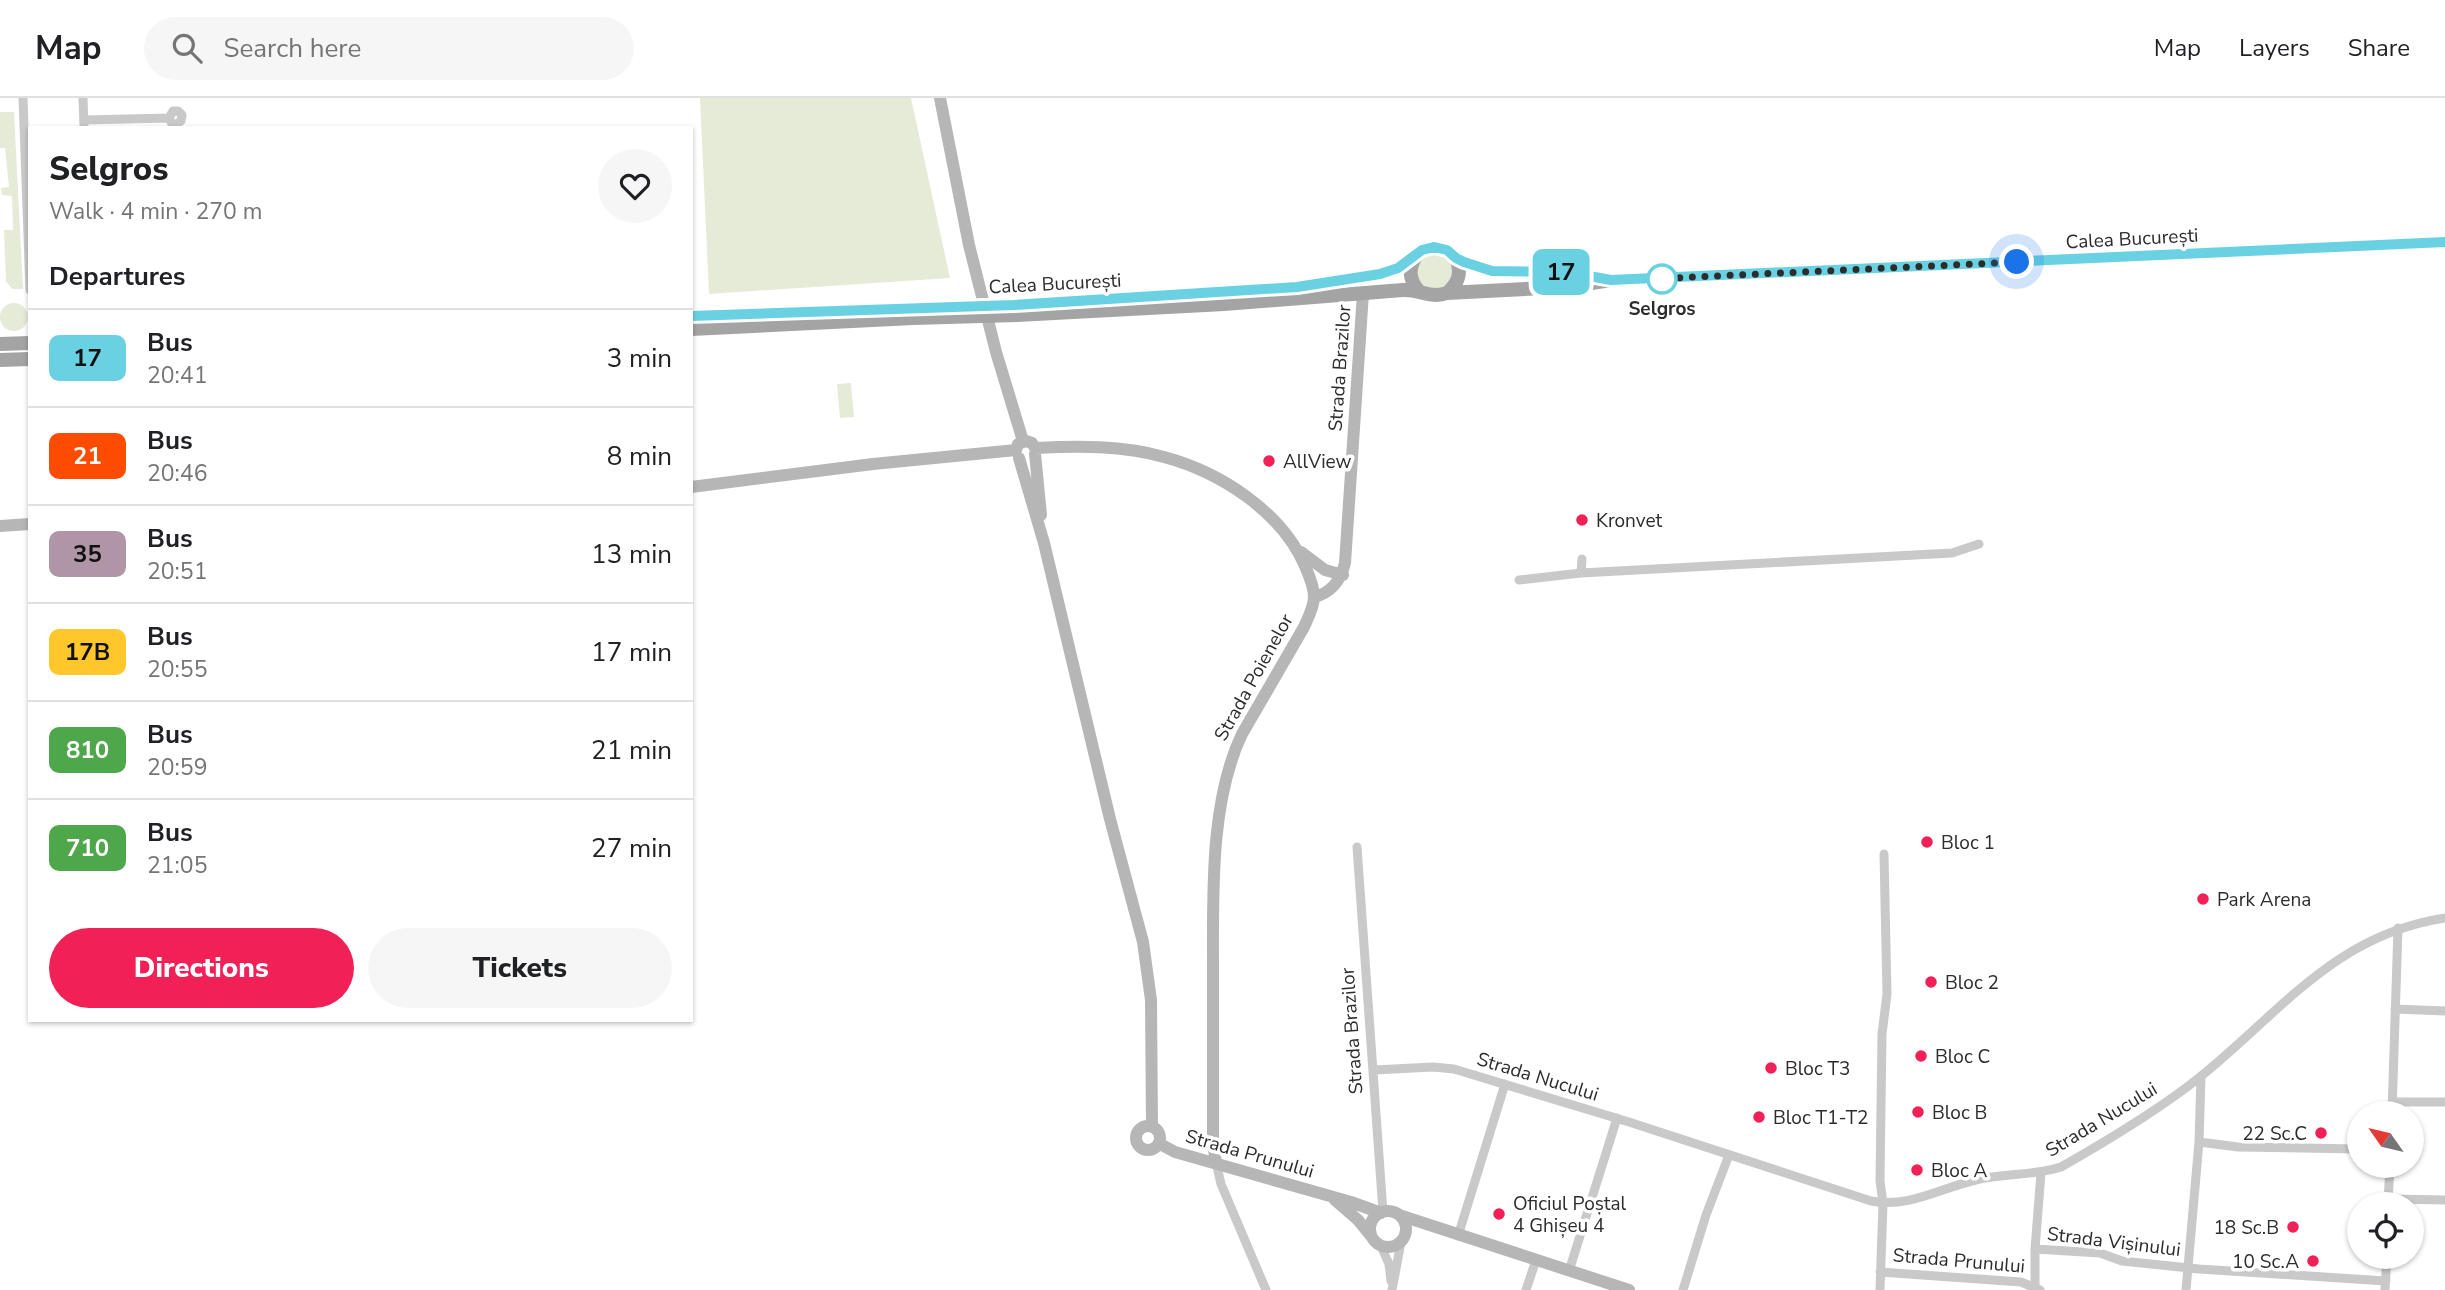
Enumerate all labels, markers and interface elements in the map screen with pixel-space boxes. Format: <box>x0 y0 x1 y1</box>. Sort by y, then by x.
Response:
search box <box>144 17 634 80</box>
text: Map <box>35 26 102 71</box>
icon: search <box>168 29 206 67</box>
text: Search here <box>224 31 361 66</box>
text: Map <box>2154 32 2201 64</box>
text: Layers <box>2239 32 2310 64</box>
text: Share <box>2348 32 2410 64</box>
text: Selgros <box>49 147 168 192</box>
button: heart <box>598 149 672 223</box>
text: Walk · 4 min · 270 m <box>49 196 262 227</box>
street label: Calea București <box>2065 223 2199 255</box>
your location <box>1999 244 2034 279</box>
line badge: 17 <box>1530 249 1592 295</box>
text: 17 <box>1547 256 1575 288</box>
text: Departures <box>49 259 185 294</box>
marker: Selgros <box>1647 264 1677 294</box>
street label: Calea București <box>988 268 1122 300</box>
place label: Selgros <box>1628 296 1696 322</box>
street label: Strada Brazilor <box>1323 304 1357 432</box>
text: Bus <box>147 325 193 360</box>
text: 3 min <box>607 341 672 376</box>
text: 17 <box>73 342 102 374</box>
text: 20:41 <box>147 360 207 391</box>
text: Bus <box>147 423 193 458</box>
text: 8 min <box>607 439 672 474</box>
text: 21 <box>73 440 102 472</box>
place label: AllView <box>1283 449 1352 475</box>
marker: AllView <box>1261 453 1277 469</box>
text: 20:46 <box>147 458 207 489</box>
place label: Kronvet <box>1596 508 1663 534</box>
marker: Kronvet <box>1574 512 1590 528</box>
text: Bus <box>147 521 193 556</box>
text: 13 min <box>591 537 672 572</box>
text: 35 <box>73 538 102 570</box>
text: 20:51 <box>147 556 207 587</box>
street label: Strada Poienelor <box>1208 609 1300 746</box>
text: Bus <box>147 619 193 654</box>
text: 17 min <box>591 635 672 670</box>
text: 17B <box>65 636 110 668</box>
text: 20:55 <box>147 654 207 685</box>
text: Bus <box>147 717 193 752</box>
text: 21 min <box>591 733 672 768</box>
text: 810 <box>66 734 109 766</box>
text: 20:59 <box>147 752 207 783</box>
text: Bus <box>147 815 193 850</box>
place label: Bloc 1 <box>1941 830 1995 856</box>
text: 27 min <box>591 831 672 866</box>
text: 710 <box>66 832 109 864</box>
marker: Bloc 1 <box>1919 834 1935 850</box>
text: 21:05 <box>147 850 207 881</box>
place label: Park Arena <box>2217 887 2311 913</box>
marker: Park Arena <box>2195 891 2211 907</box>
button: Directions <box>49 928 354 1008</box>
button: Tickets <box>368 928 672 1008</box>
street label: Strada Brazilor <box>1335 967 1369 1095</box>
place label: Bloc 2 <box>1945 970 1999 996</box>
marker: Bloc 2 <box>1923 974 1939 990</box>
place label: Bloc C <box>1935 1044 1990 1070</box>
street label: Strada Nucului <box>1474 1046 1602 1108</box>
marker: Bloc C <box>1913 1048 1929 1064</box>
place label: Bloc T3 <box>1785 1056 1850 1082</box>
marker: Bloc T3 <box>1763 1060 1779 1076</box>
street label: Strada Nucului <box>2041 1076 2162 1163</box>
place label: Bloc B <box>1932 1100 1987 1126</box>
north arrow <box>2347 1101 2424 1178</box>
map controls <box>2347 1101 2424 1269</box>
marker: Bloc B <box>1910 1104 1926 1120</box>
place label: Bloc T1-T2 <box>1773 1105 1868 1131</box>
marker: Bloc T1-T2 <box>1751 1109 1767 1125</box>
place label: 22 Sc.C <box>2242 1121 2307 1147</box>
street label: Strada Prunului <box>1182 1123 1317 1185</box>
marker: 22 Sc.C <box>2313 1125 2329 1141</box>
place label: Bloc A <box>1931 1158 1988 1184</box>
marker: Bloc A <box>1909 1162 1925 1178</box>
place label: Oficiul Poștal 4 Ghișeu 4 <box>1513 1191 1626 1239</box>
button: locate <box>2347 1192 2424 1269</box>
marker: Oficiul Poștal 4 Ghișeu 4 <box>1491 1206 1507 1222</box>
place label: 18 Sc.B <box>2213 1215 2279 1241</box>
marker: 18 Sc.B <box>2285 1219 2301 1235</box>
street label: Strada Vișinului <box>2046 1221 2182 1263</box>
street label: Strada Prunului <box>1892 1242 2026 1280</box>
place label: 10 Sc.A <box>2232 1249 2299 1275</box>
marker: 10 Sc.A <box>2305 1253 2321 1269</box>

